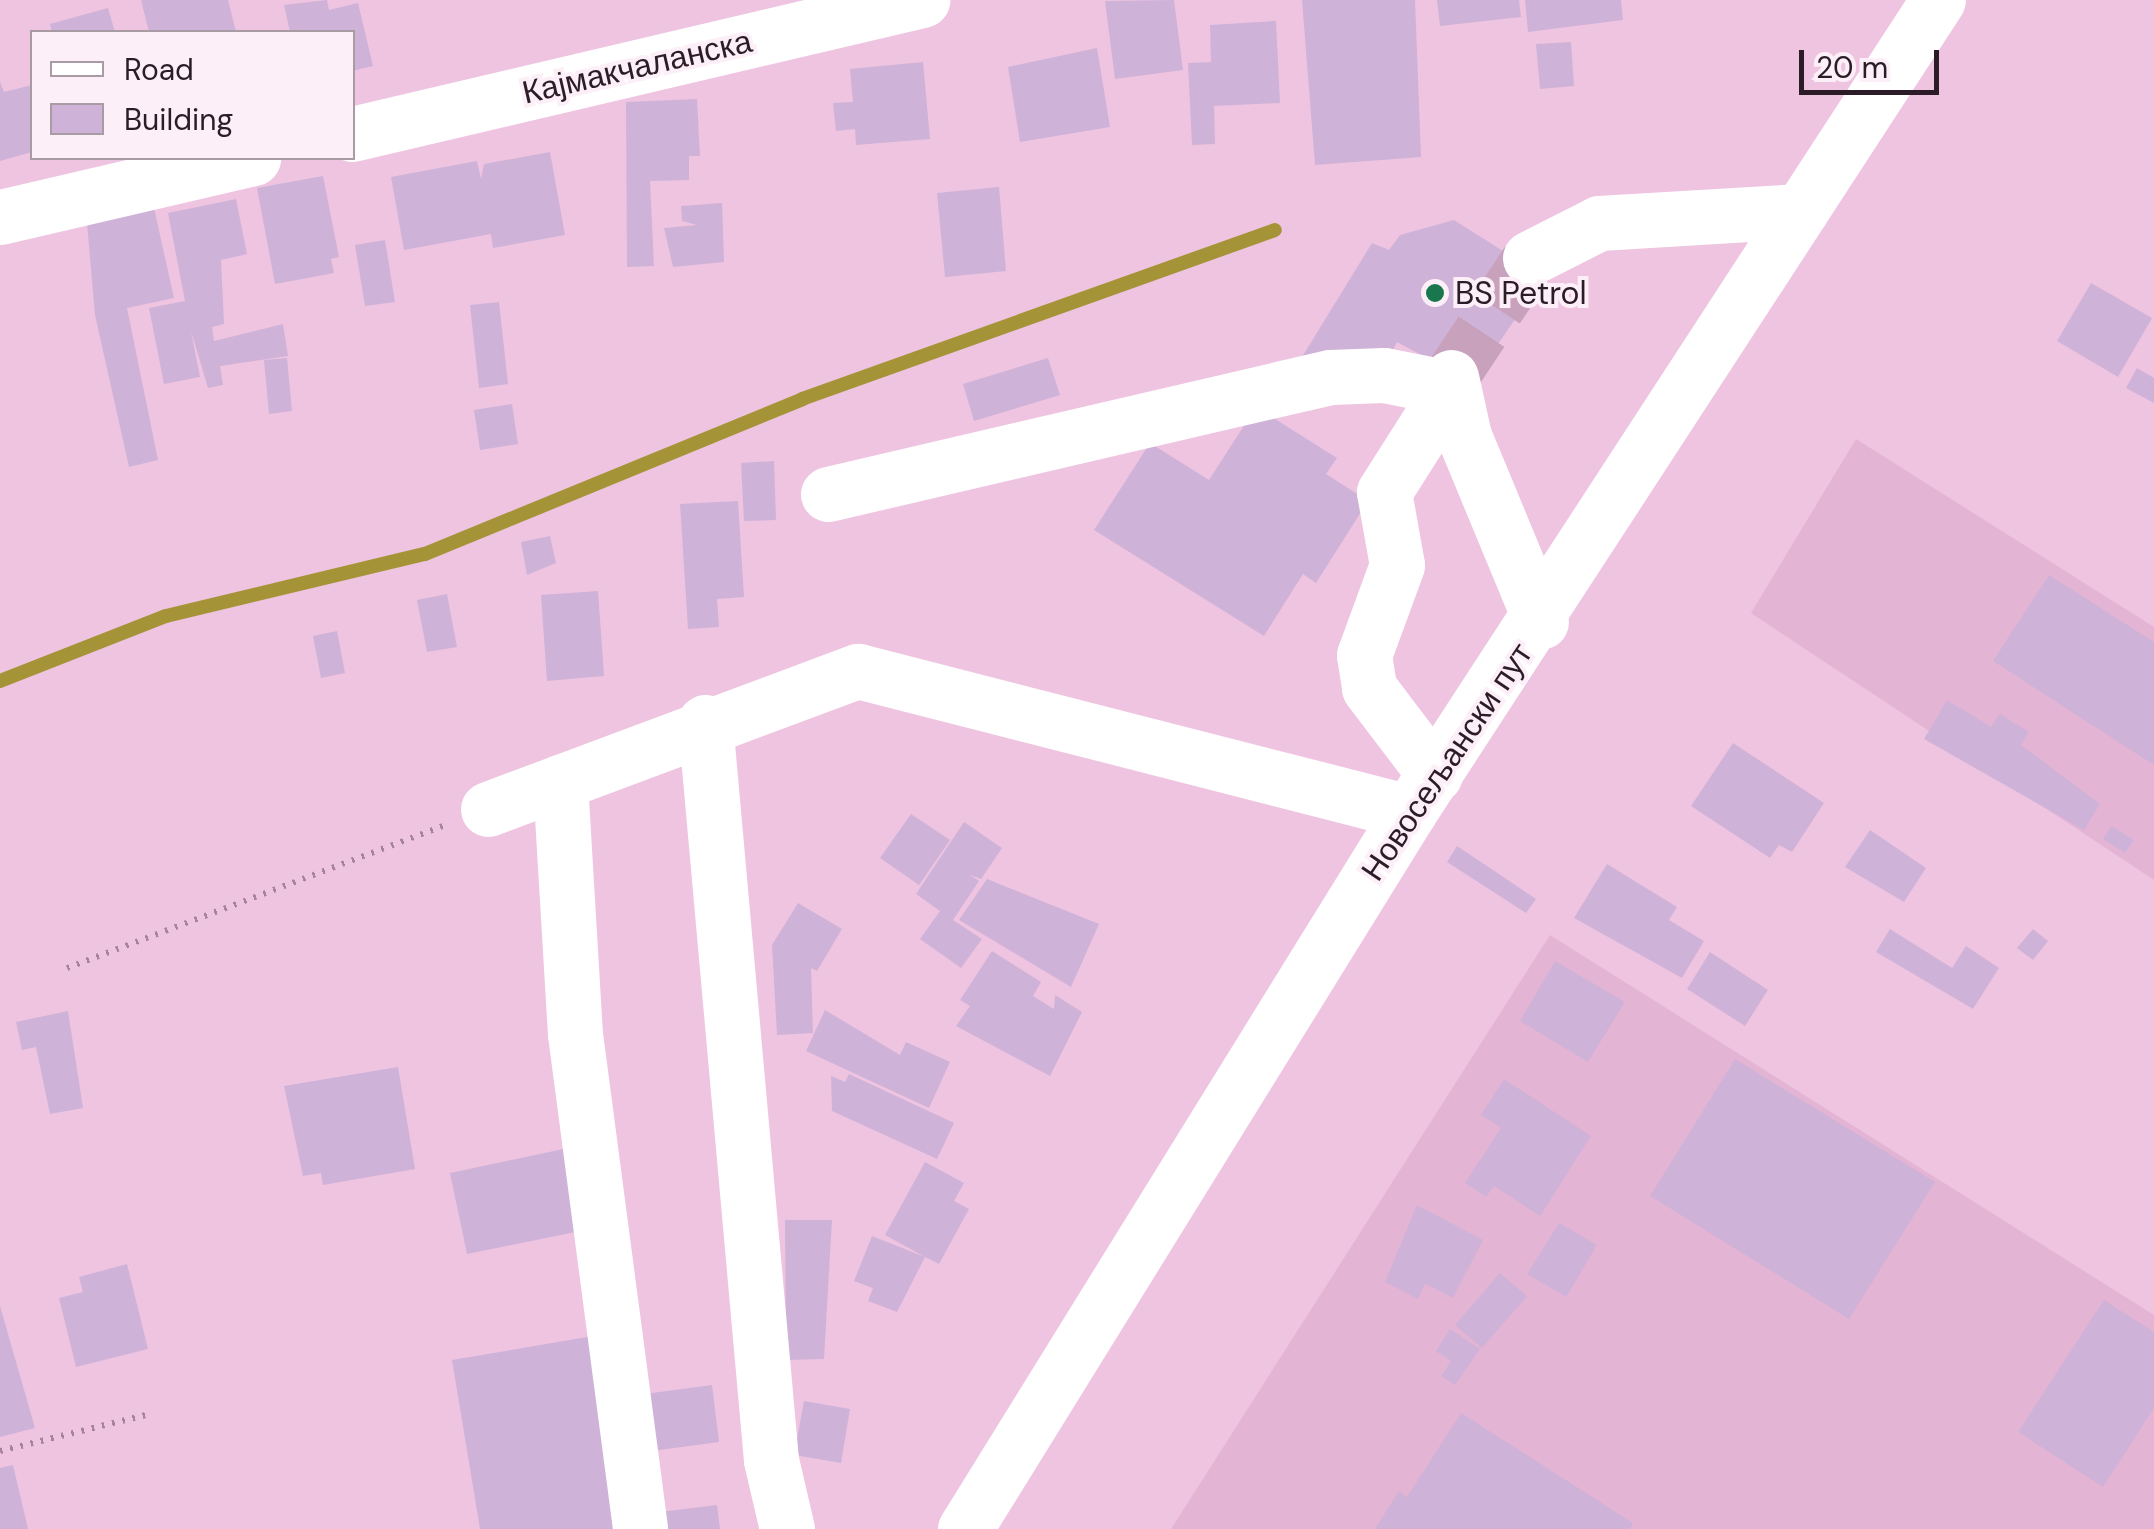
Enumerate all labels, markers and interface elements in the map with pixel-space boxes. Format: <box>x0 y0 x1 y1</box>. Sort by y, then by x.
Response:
street label: Кајмакчаланска <box>518 22 756 112</box>
legend <box>30 30 355 160</box>
scale bar <box>1804 30 1944 92</box>
text: 20 m <box>1816 48 1888 87</box>
text: Road <box>124 50 194 89</box>
text: Building <box>124 100 233 139</box>
place label: BS Petrol <box>1455 274 1587 312</box>
marker: BS Petrol <box>1424 282 1446 304</box>
street label: Новосељански пут <box>1353 636 1541 888</box>

